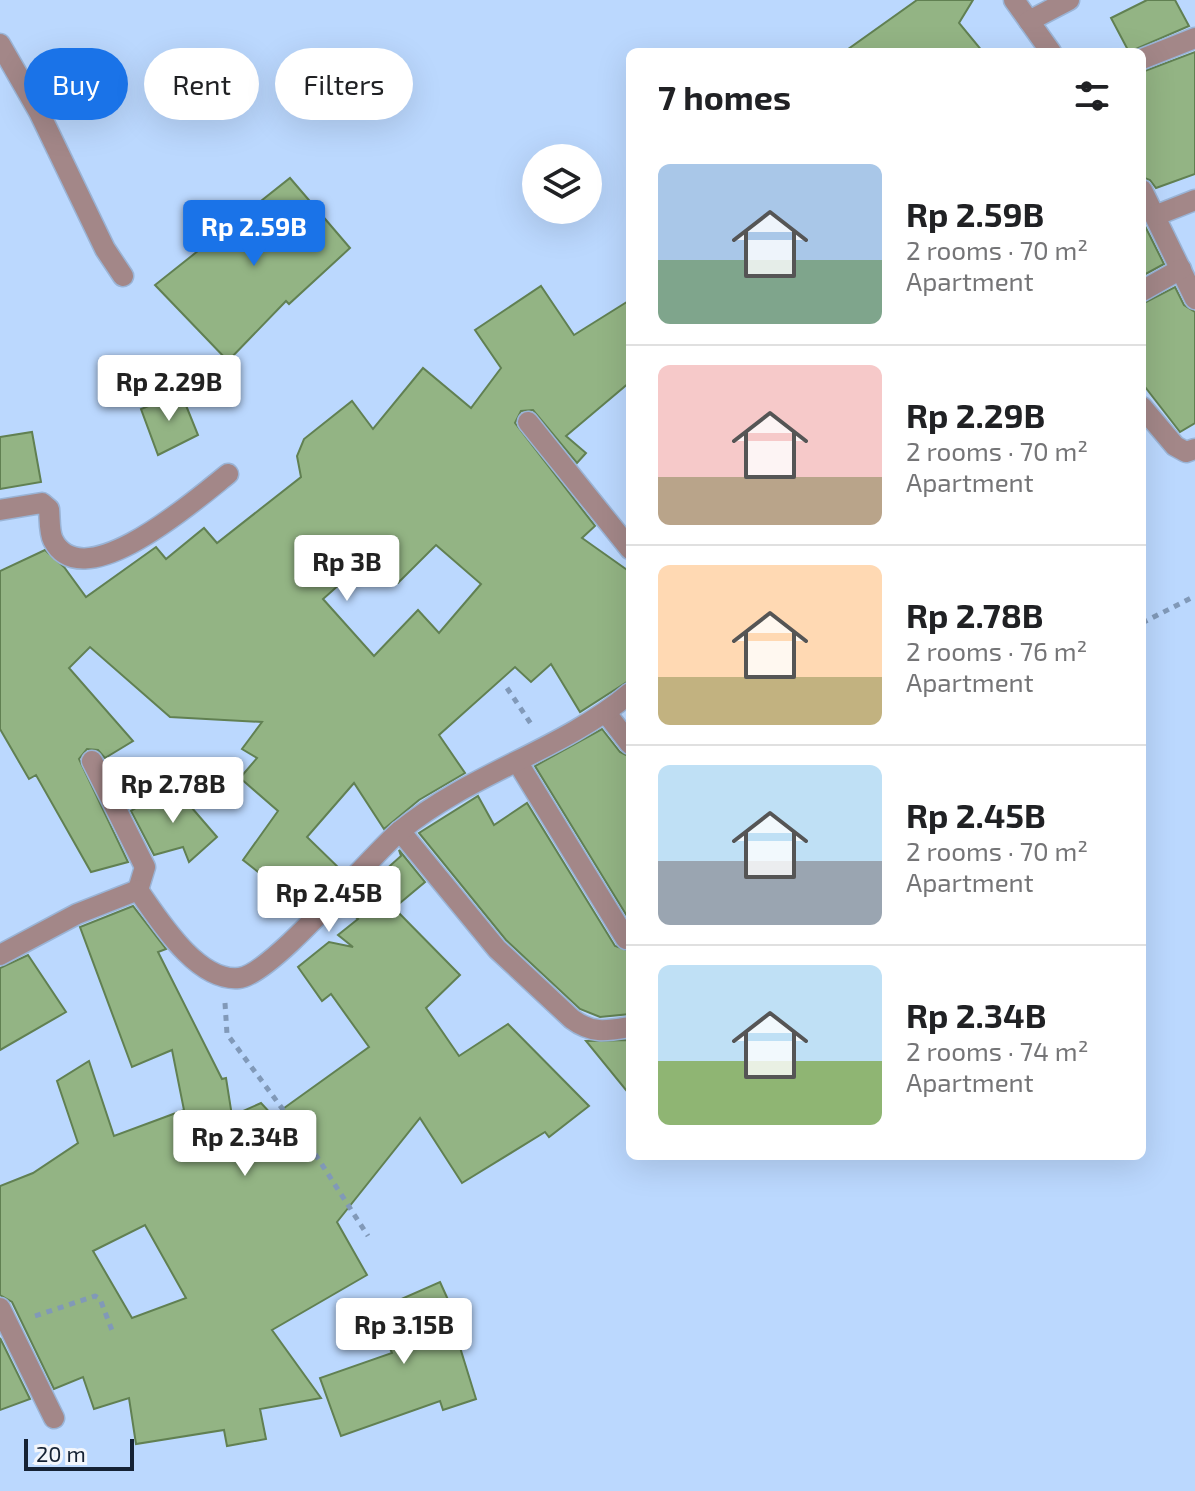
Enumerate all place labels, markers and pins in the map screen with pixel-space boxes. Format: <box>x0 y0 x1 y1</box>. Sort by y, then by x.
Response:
pin: Rp 2.59B <box>171 200 337 268</box>
pin: Rp 2.29B <box>86 355 252 423</box>
pin: Rp 3B <box>291 535 403 603</box>
pin: Rp 2.78B <box>90 757 256 825</box>
pin: Rp 2.45B <box>246 866 412 934</box>
pin: Rp 2.34B <box>162 1110 328 1178</box>
pin: Rp 3.15B <box>321 1298 487 1366</box>

